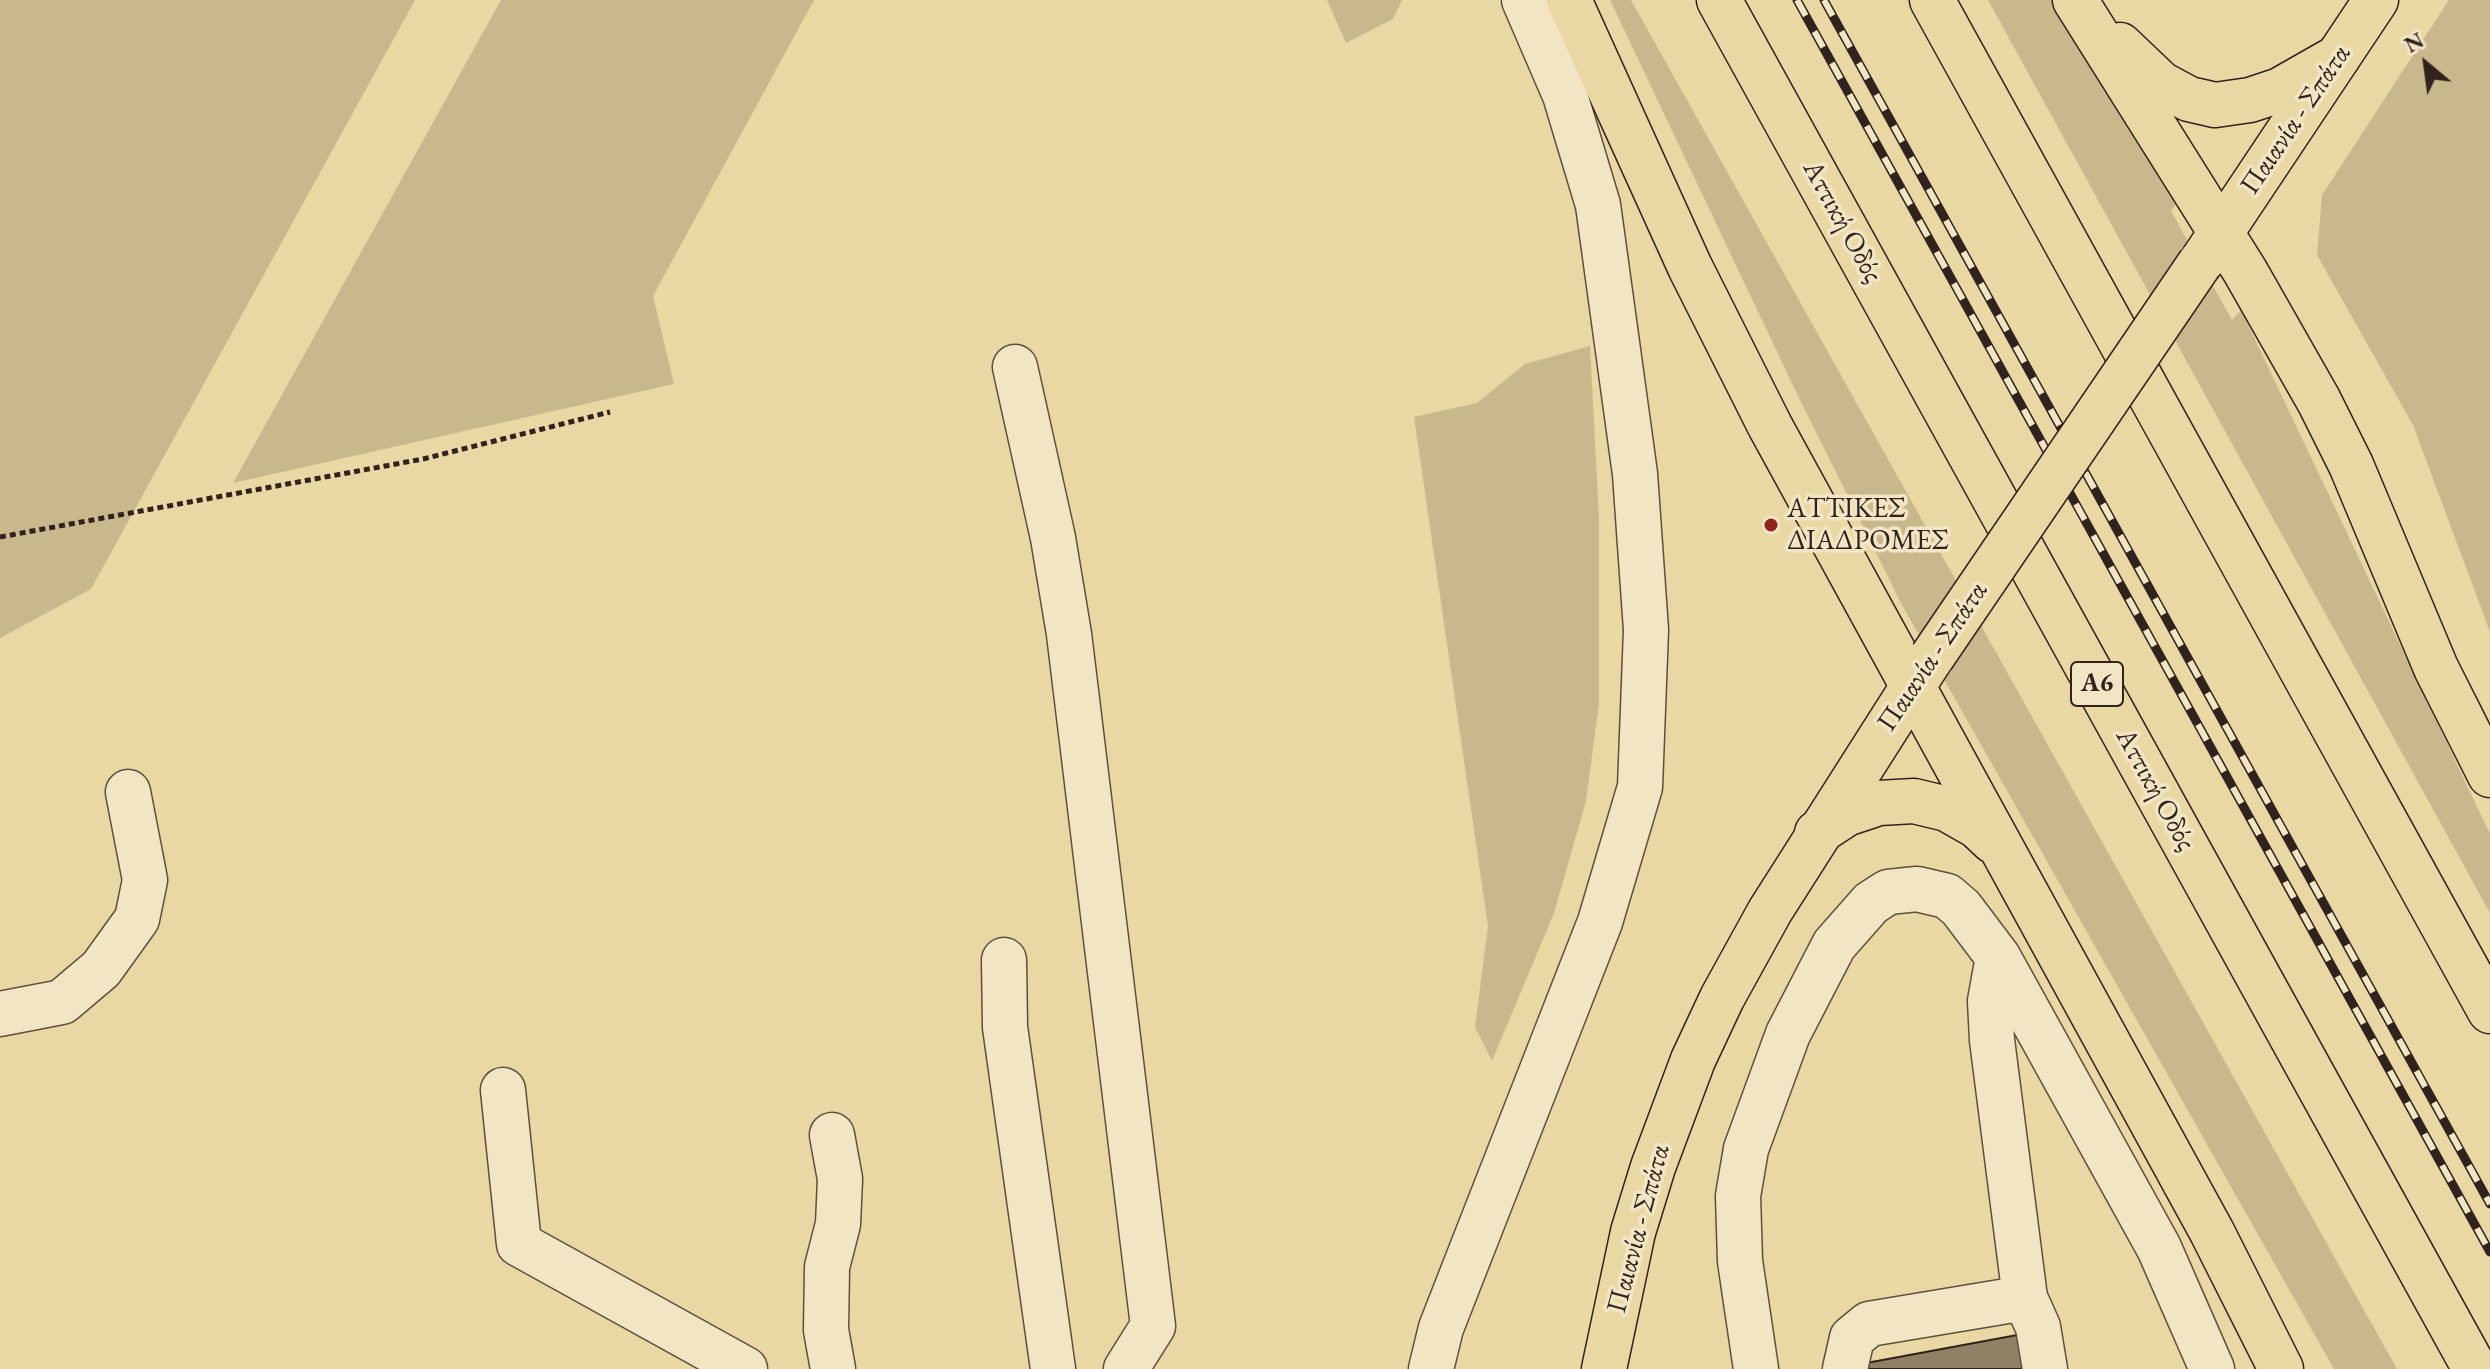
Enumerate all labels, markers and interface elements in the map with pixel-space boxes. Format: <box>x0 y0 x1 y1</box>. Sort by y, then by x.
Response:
north arrow <box>2386 24 2466 104</box>
text: N <box>2399 26 2429 60</box>
street label: Παιανία - Σπάτα <box>2234 39 2358 201</box>
street label: Αττική Οδός <box>1795 155 1889 289</box>
place label: ΑΤΤΙΚΕΣ ΔΙΑΔΡΟΜΕΣ <box>1787 492 1948 558</box>
marker: ΑΤΤΙΚΕΣ ΔΙΑΔΡΟΜΕΣ <box>1762 516 1780 534</box>
street label: Παιανία - Σπάτα <box>1871 576 1995 738</box>
road number: Α6 <box>2071 662 2123 706</box>
street label: Αττική Οδός <box>2108 723 2202 857</box>
street label: Παιανία - Σπάτα <box>1600 1141 1678 1317</box>

